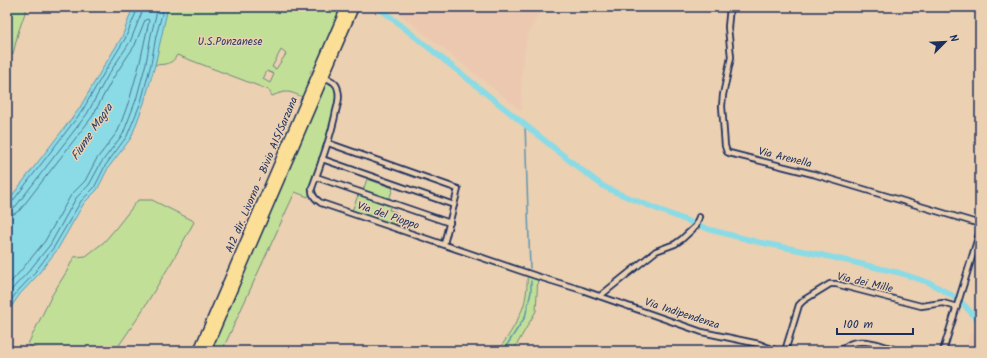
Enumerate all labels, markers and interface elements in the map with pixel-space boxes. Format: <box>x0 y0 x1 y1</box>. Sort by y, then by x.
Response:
north arrow <box>925 22 965 62</box>
text: N <box>944 32 963 45</box>
park label: U.S.Ponzanese <box>198 33 262 51</box>
street label: A12 dir. Livorno - Bivio A15/Sarzana <box>221 94 303 256</box>
water label: Fiume Magra <box>66 99 119 164</box>
street label: Via Arenella <box>756 143 814 173</box>
street label: Via del Pioppo <box>354 197 422 235</box>
street label: Via dei Mille <box>835 268 895 298</box>
street label: Via Indipendenza <box>642 293 722 335</box>
scale bar <box>837 310 913 336</box>
text: 100 m <box>843 315 874 334</box>

